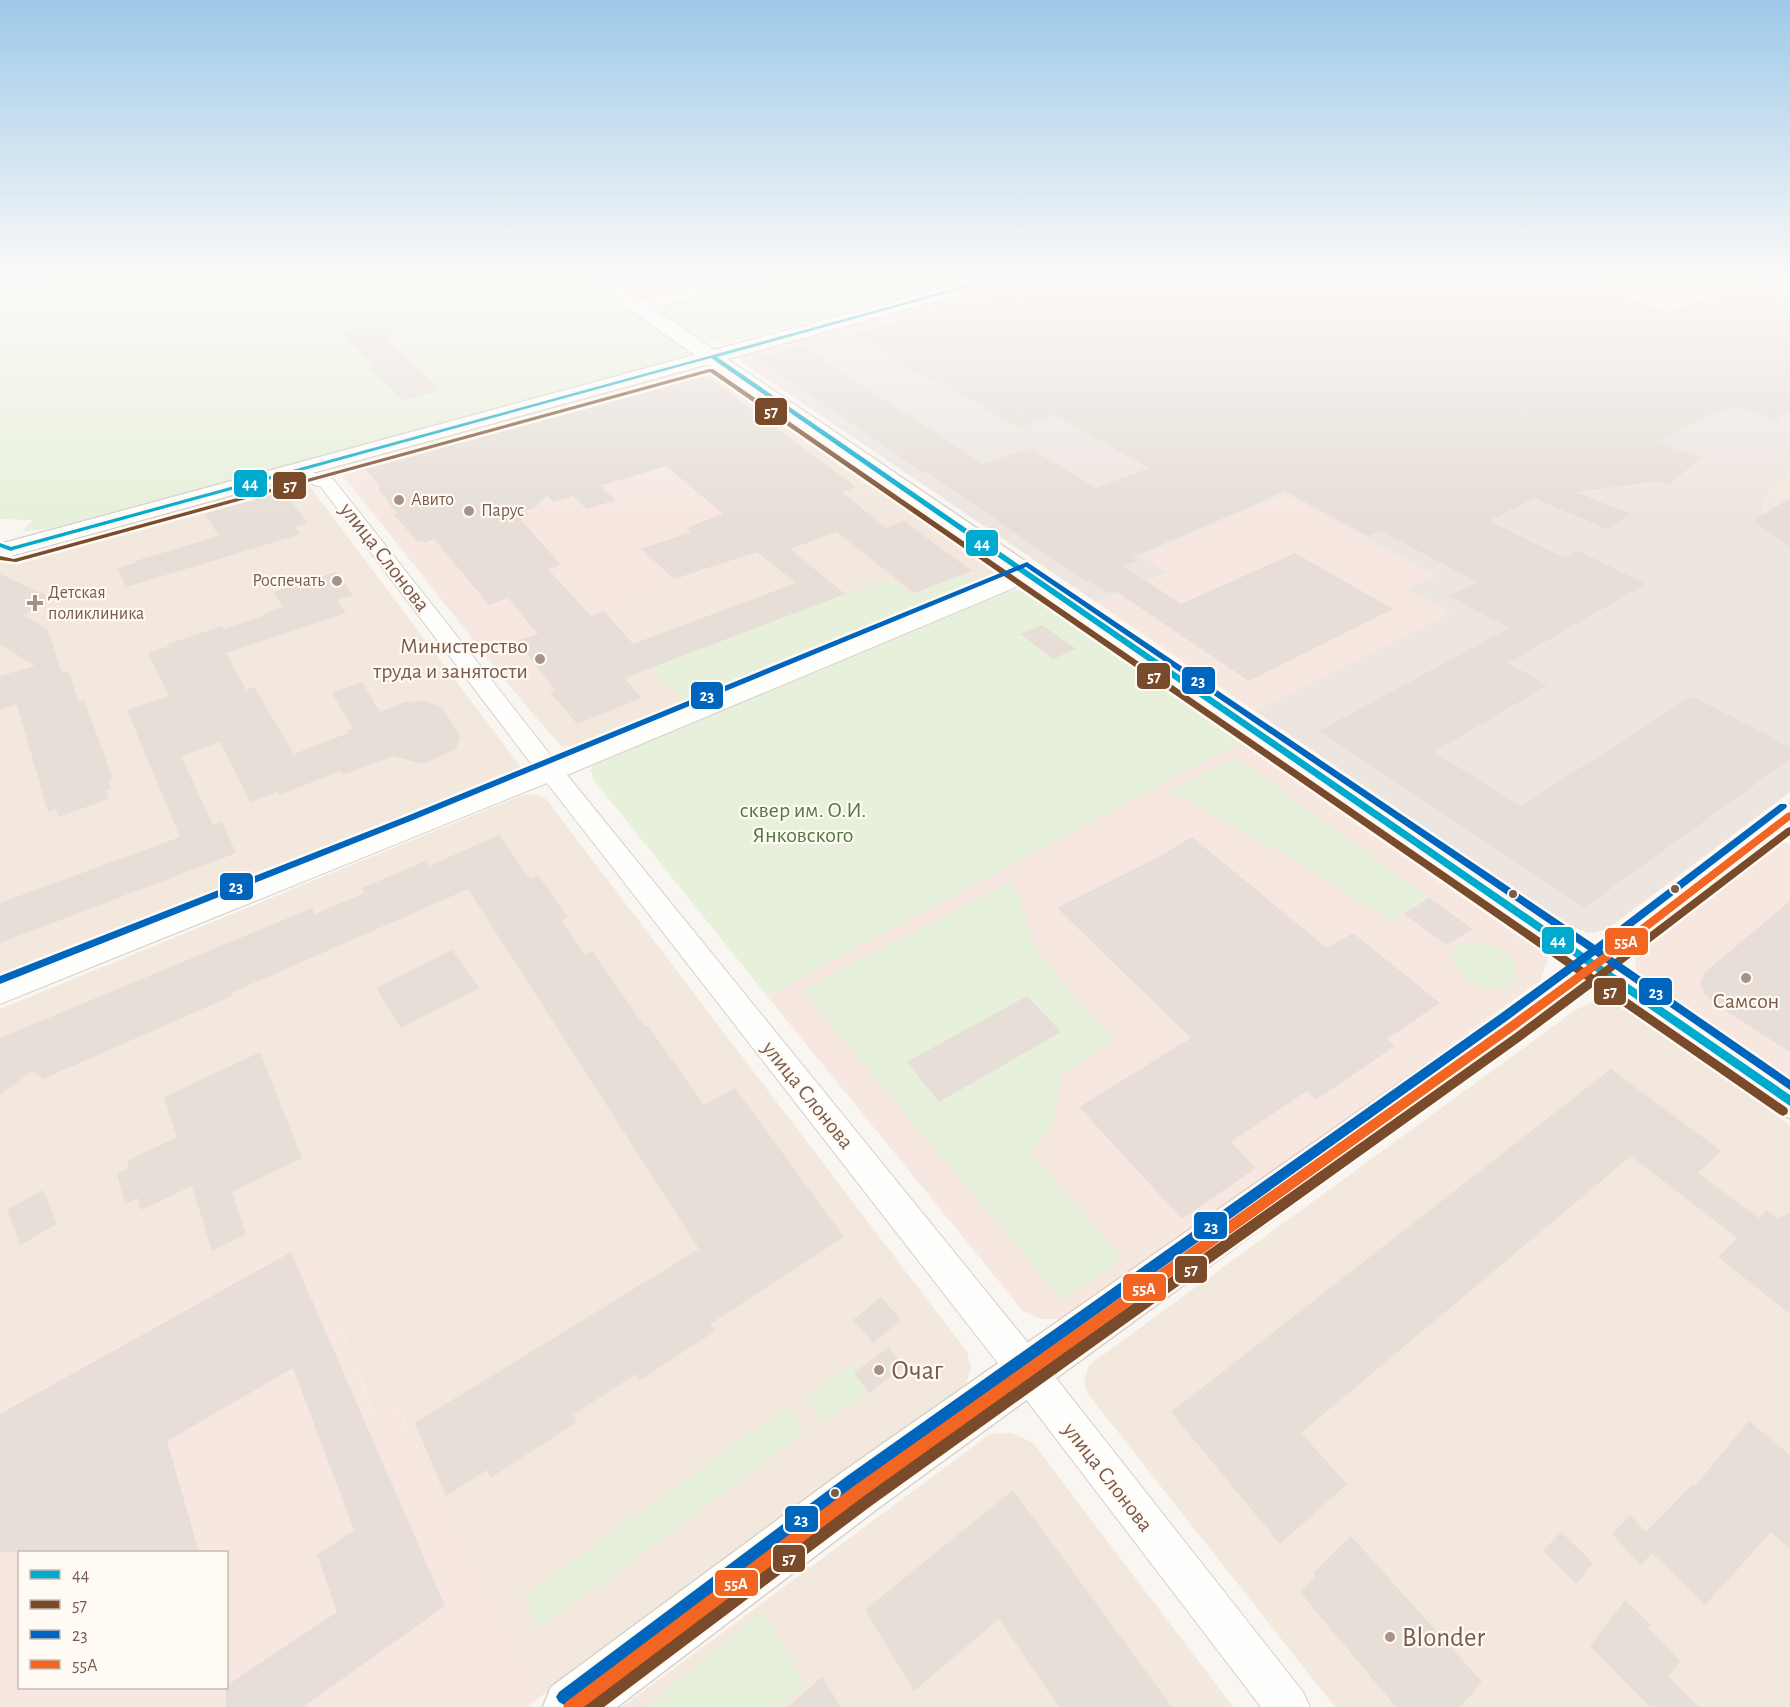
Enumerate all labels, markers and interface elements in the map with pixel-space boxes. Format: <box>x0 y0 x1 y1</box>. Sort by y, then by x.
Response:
line badge: 57 <box>754 397 788 426</box>
text: 57 <box>764 404 778 420</box>
line badge: 44 <box>233 469 268 498</box>
line badge: 57 <box>272 471 307 500</box>
text: 44 <box>242 476 258 492</box>
text: 57 <box>283 478 297 494</box>
place label: Авито <box>411 491 454 509</box>
marker: Авито <box>392 493 406 507</box>
street label: улица Слонова <box>335 498 434 616</box>
place label: Парус <box>481 502 524 520</box>
marker: Парус <box>462 504 476 518</box>
line badge: 44 <box>965 529 999 557</box>
text: 44 <box>974 536 990 552</box>
place label: Роспечать <box>252 572 325 590</box>
marker: Роспечать <box>330 574 344 588</box>
place label: Детская поликлиника <box>48 584 144 623</box>
marker: Детская поликлиника <box>26 594 44 612</box>
place label: Министерство труда и занятости <box>372 635 528 682</box>
marker: Министерство труда и занятости <box>533 652 547 666</box>
line badge: 57 <box>1136 662 1171 690</box>
line badge: 23 <box>1181 666 1216 695</box>
text: 57 <box>1147 669 1161 685</box>
text: 23 <box>1191 673 1205 689</box>
line badge: 23 <box>690 681 724 710</box>
text: 23 <box>700 688 714 704</box>
park label: сквер им. О.И. Янковского <box>740 799 866 846</box>
line badge: 23 <box>219 872 254 901</box>
text: 23 <box>229 879 243 895</box>
unlabelled marker <box>1669 883 1681 895</box>
unlabelled marker <box>1507 888 1519 900</box>
line badge: 44 <box>1541 926 1575 955</box>
line badge: 55А <box>1604 927 1649 956</box>
text: 44 <box>1550 933 1566 949</box>
text: 55А <box>1614 934 1638 950</box>
marker: Самсон <box>1739 971 1753 985</box>
line badge: 57 <box>1593 977 1627 1006</box>
line badge: 23 <box>1638 977 1673 1006</box>
text: 57 <box>1603 984 1617 1000</box>
text: 23 <box>1649 985 1663 1001</box>
place label: Самсон <box>1713 990 1779 1012</box>
street label: улица Слонова <box>757 1036 858 1153</box>
line badge: 23 <box>1193 1211 1228 1240</box>
text: 23 <box>1204 1219 1218 1235</box>
line badge: 57 <box>1174 1255 1208 1284</box>
text: 57 <box>1184 1262 1198 1278</box>
line badge: 55А <box>1122 1273 1167 1302</box>
text: 55А <box>1132 1281 1156 1297</box>
place label: Очаг <box>891 1357 944 1384</box>
marker: Очаг <box>872 1363 886 1377</box>
street label: улица Слонова <box>1058 1418 1157 1536</box>
unlabelled marker <box>829 1487 841 1499</box>
line badge: 23 <box>784 1505 819 1533</box>
text: 23 <box>794 1512 808 1528</box>
line badge: 57 <box>772 1544 806 1573</box>
legend <box>18 1551 228 1689</box>
text: 57 <box>782 1551 796 1567</box>
text: 44 <box>72 1567 90 1585</box>
line badge: 55А <box>714 1569 759 1597</box>
text: 55А <box>724 1576 748 1592</box>
text: 57 <box>72 1597 87 1615</box>
place label: Blonder <box>1402 1624 1486 1651</box>
text: 23 <box>72 1627 88 1645</box>
marker: Blonder <box>1383 1630 1397 1644</box>
text: 55А <box>72 1657 98 1675</box>

